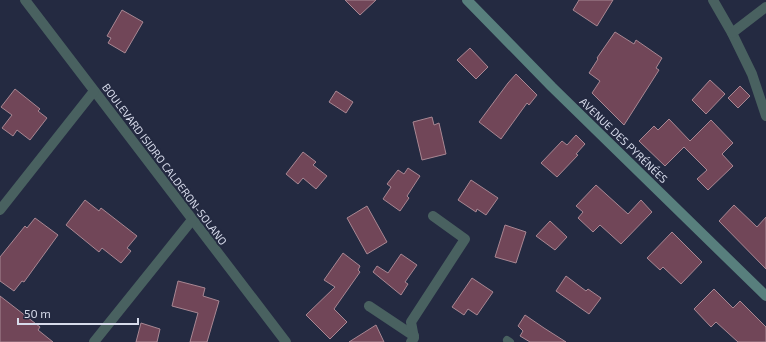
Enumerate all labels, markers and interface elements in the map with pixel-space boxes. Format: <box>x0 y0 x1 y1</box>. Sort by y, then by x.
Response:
street label: BOULEVARD ISIDRO CALDERON-SOLANO <box>100 81 230 247</box>
street label: AVENUE DES PYRÉNÉES <box>577 95 671 185</box>
scale bar <box>18 300 138 326</box>
text: 50 m <box>24 306 51 320</box>

